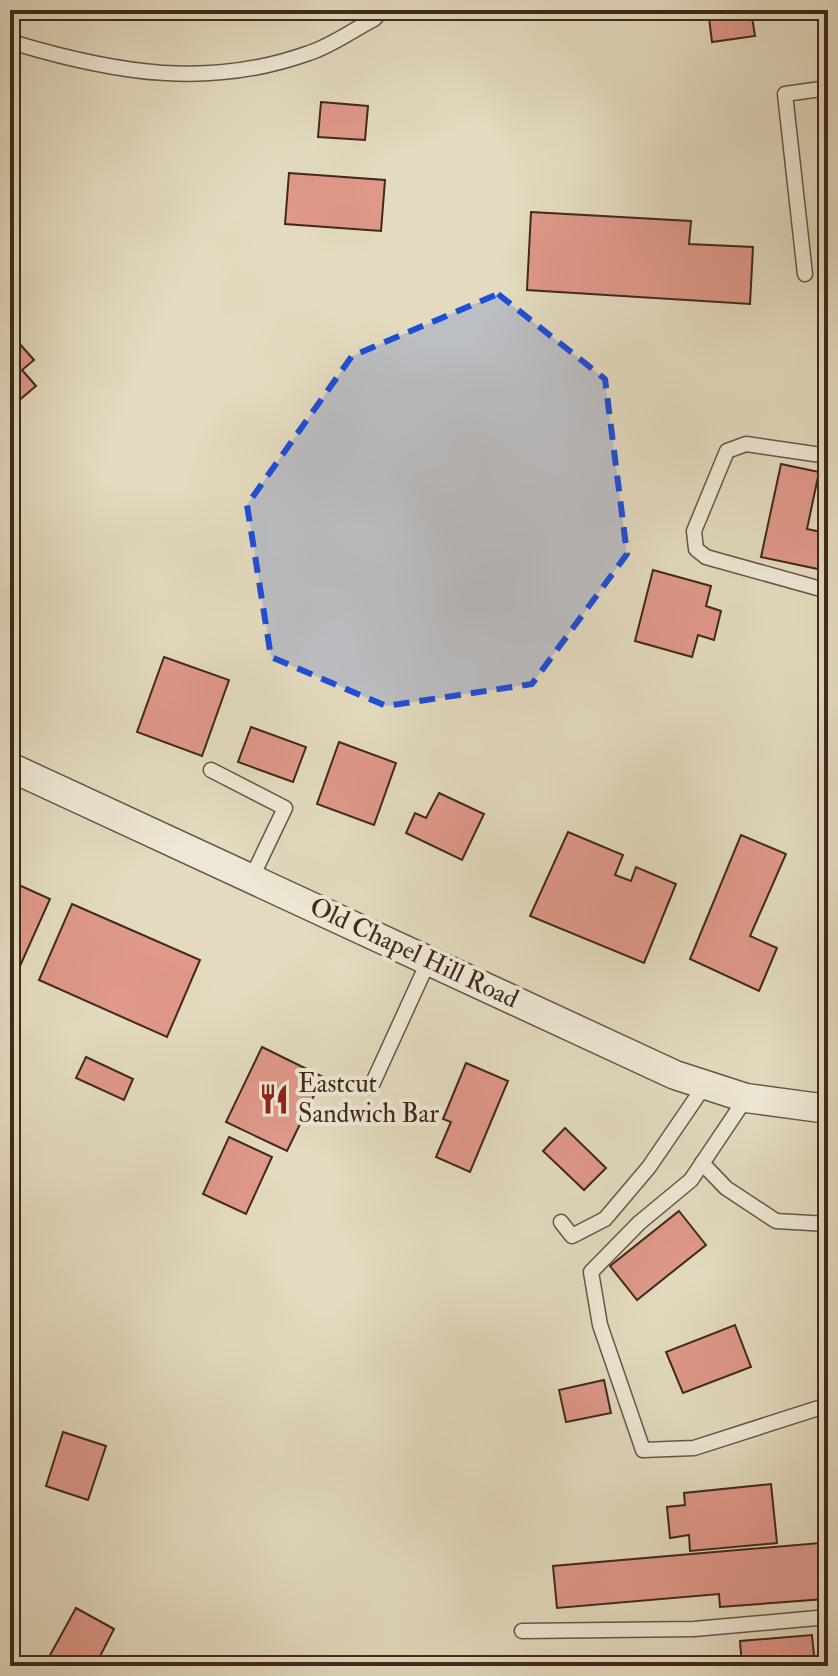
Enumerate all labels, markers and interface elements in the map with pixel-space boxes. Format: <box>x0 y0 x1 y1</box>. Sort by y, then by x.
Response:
street label: Old Chapel Hill Road <box>304 891 524 1016</box>
place label: Eastcut Sandwich Bar <box>298 1068 439 1130</box>
restaurant icon: Eastcut Sandwich Bar <box>257 1082 291 1116</box>

